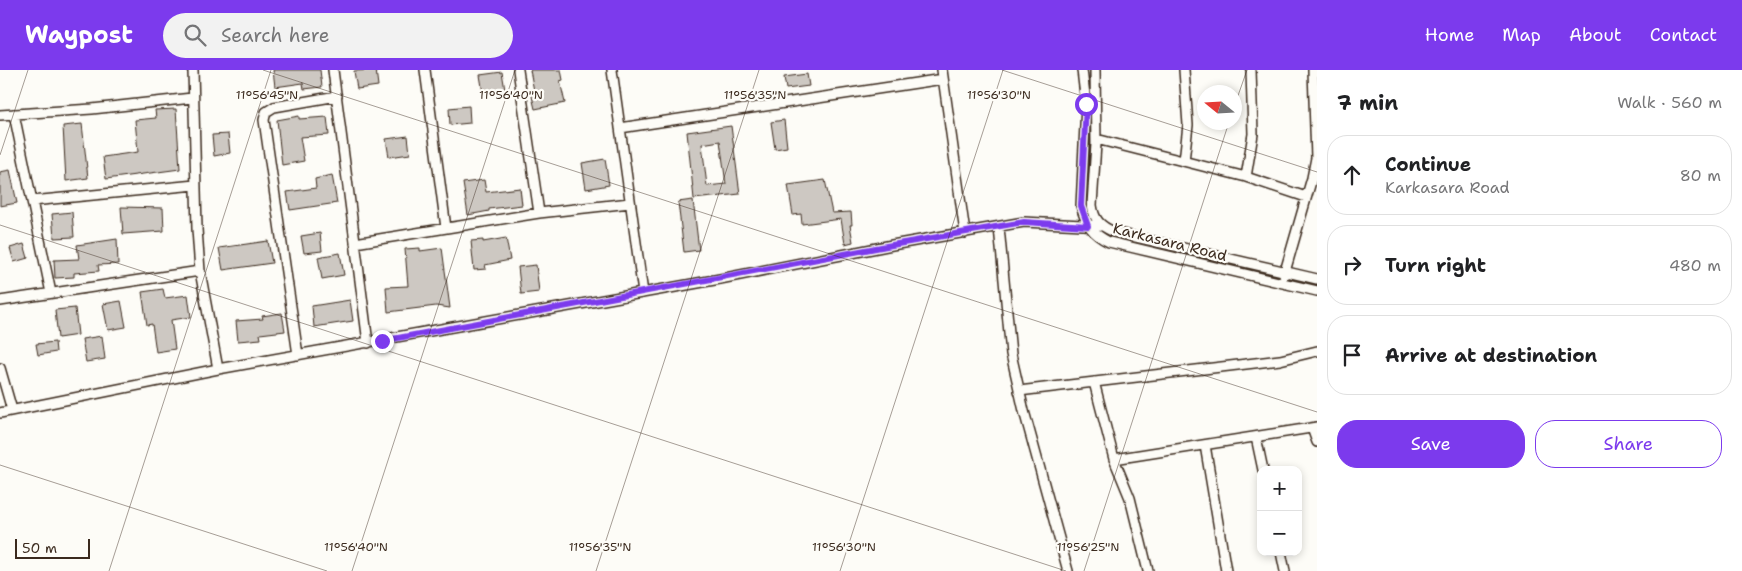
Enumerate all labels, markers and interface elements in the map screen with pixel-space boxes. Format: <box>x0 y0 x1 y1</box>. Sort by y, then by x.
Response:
search box <box>163 13 513 58</box>
text: Waypost <box>25 19 133 51</box>
icon: search <box>181 21 209 49</box>
text: Search here <box>221 23 329 48</box>
text: Home <box>1425 23 1474 47</box>
text: Map <box>1502 23 1541 47</box>
text: About <box>1569 23 1622 47</box>
text: Contact <box>1650 23 1717 47</box>
north arrow <box>1197 85 1242 130</box>
text: 11°56'45"N <box>236 87 298 103</box>
text: 11°56'40"N <box>479 87 543 103</box>
text: 11°56'35"N <box>724 87 786 103</box>
text: 11°56'30"N <box>967 87 1031 103</box>
text: 7 min <box>1337 89 1398 117</box>
text: Walk · 560 m <box>1617 92 1722 113</box>
route start <box>1075 93 1098 116</box>
text: Continue <box>1385 152 1471 177</box>
icon: ahead <box>1338 161 1366 189</box>
text: 80 m <box>1680 165 1721 186</box>
text: Karkasara Road <box>1385 177 1510 198</box>
street label: Karkasara Road <box>1111 218 1230 266</box>
icon: right <box>1338 251 1366 279</box>
text: Turn right <box>1385 253 1486 278</box>
text: 480 m <box>1669 255 1721 276</box>
route end <box>371 330 394 353</box>
icon: arrive <box>1338 341 1366 369</box>
text: Arrive at destination <box>1385 343 1597 368</box>
button: Save <box>1337 420 1525 468</box>
button: Share <box>1535 420 1722 468</box>
map controls <box>1257 466 1302 556</box>
button: + <box>1257 466 1302 511</box>
button: − <box>1257 511 1302 556</box>
scale bar <box>15 536 90 559</box>
text: 50 m <box>22 539 57 557</box>
text: 11°56'40"N <box>324 539 388 555</box>
text: 11°56'35"N <box>569 539 631 555</box>
text: 11°56'30"N <box>812 539 876 555</box>
text: 11°56'25"N <box>1057 539 1119 555</box>

